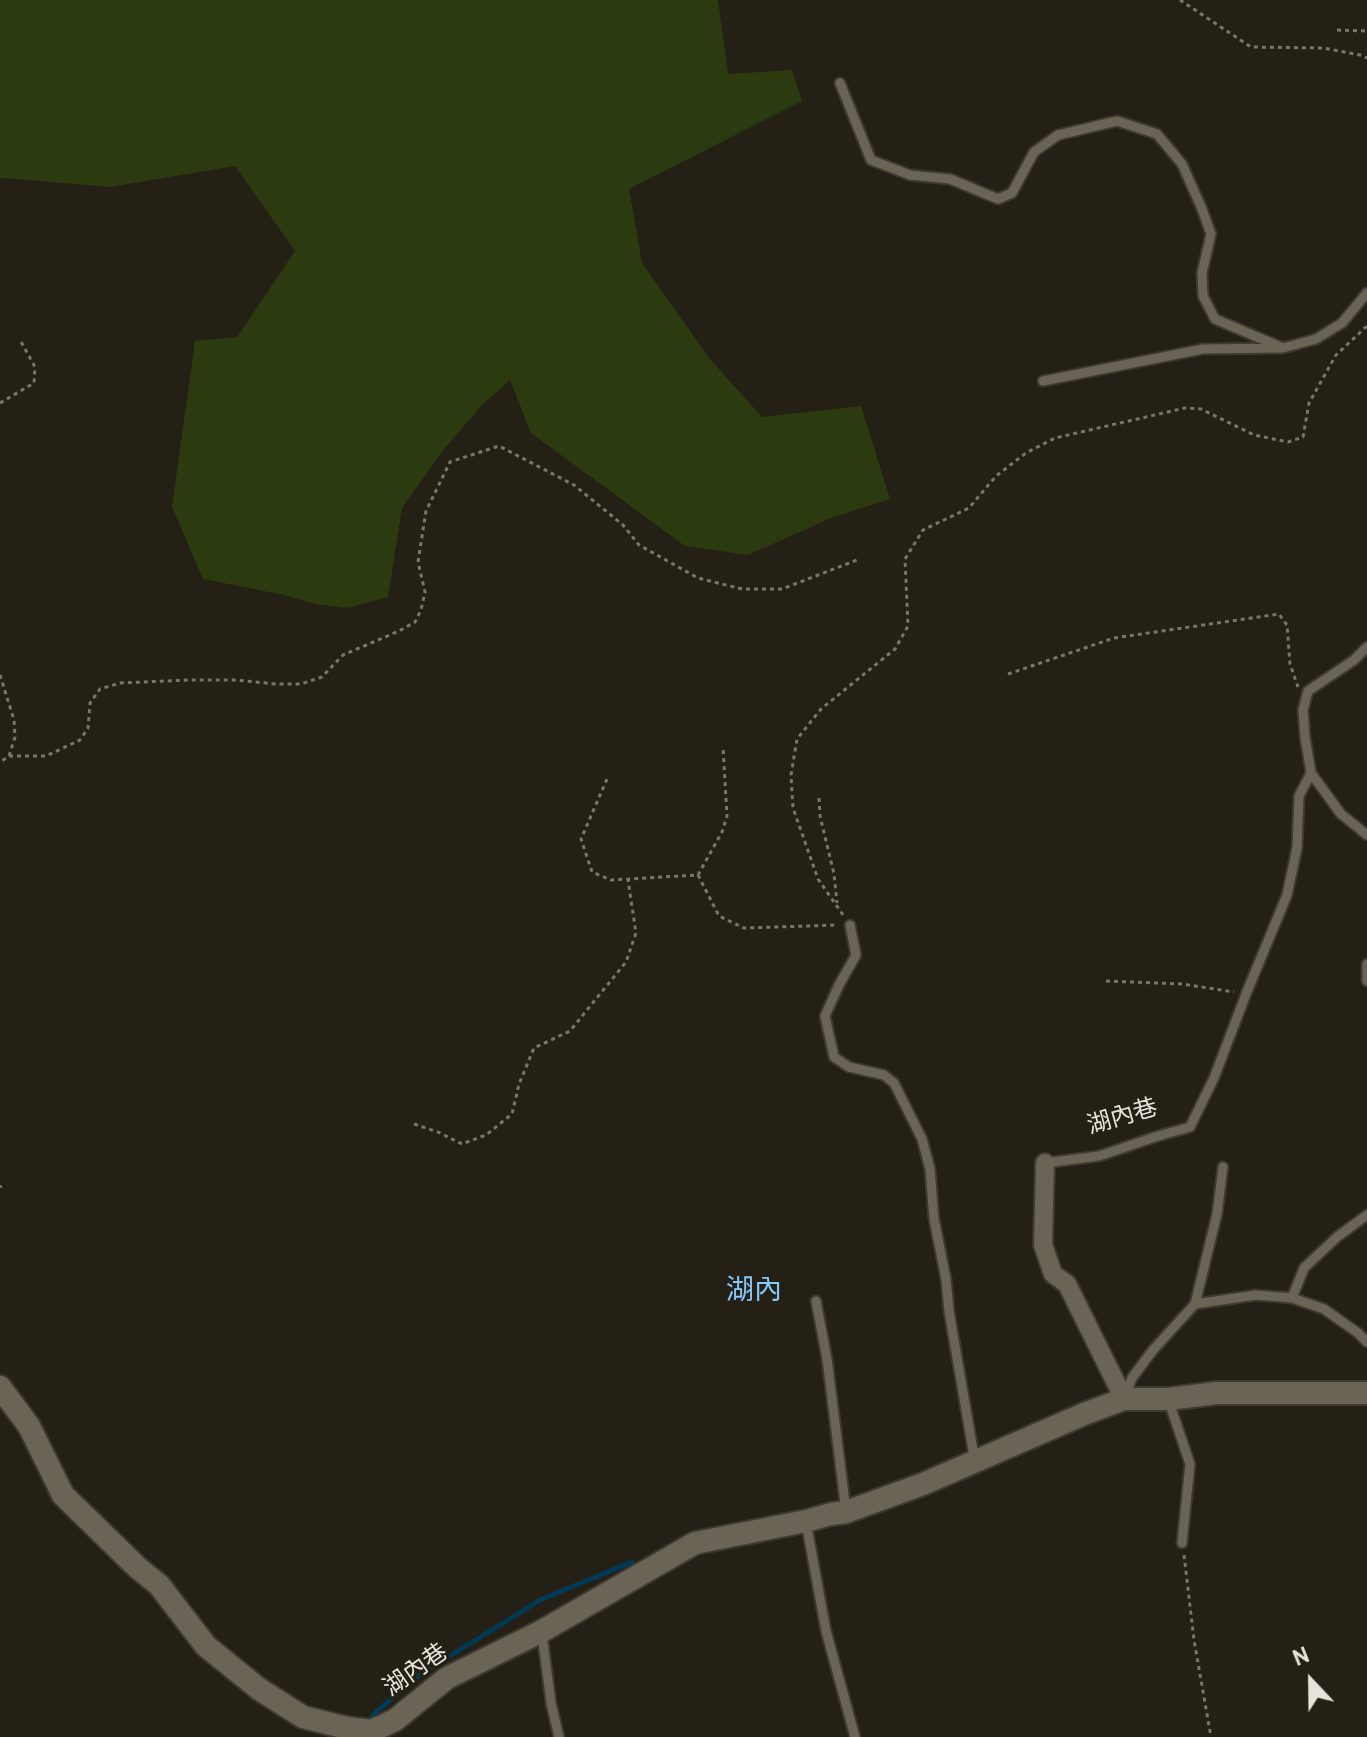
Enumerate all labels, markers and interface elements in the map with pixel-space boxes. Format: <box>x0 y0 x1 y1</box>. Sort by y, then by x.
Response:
street label: 湖內巷 <box>1084 1095 1162 1143</box>
district label: 湖內 <box>726 1276 782 1310</box>
street label: 湖內巷 <box>379 1640 455 1704</box>
north arrow <box>1271 1641 1351 1721</box>
text: N <box>1289 1643 1314 1674</box>

